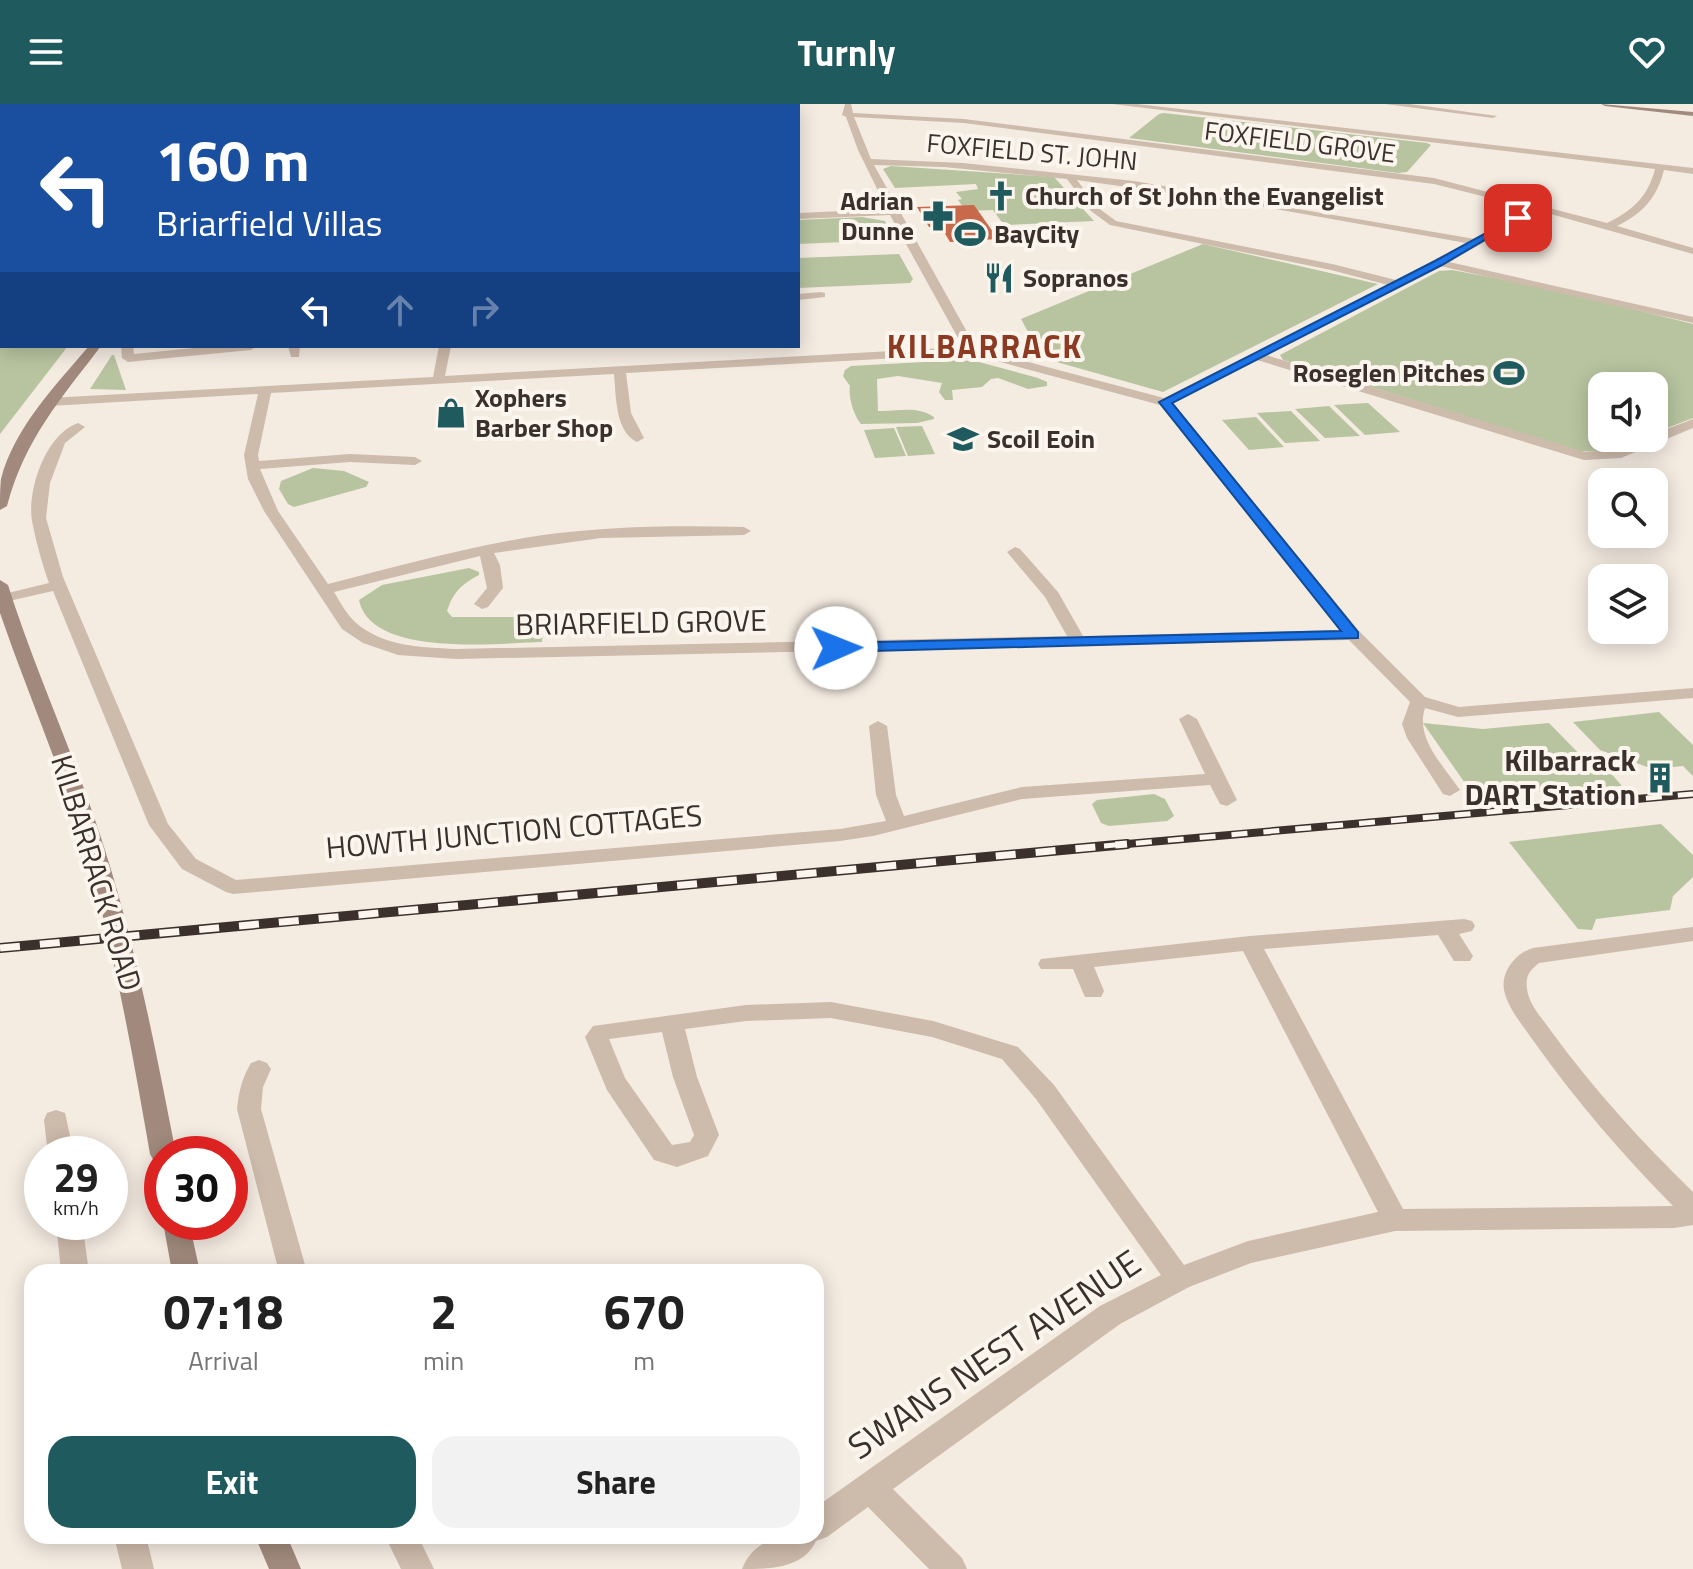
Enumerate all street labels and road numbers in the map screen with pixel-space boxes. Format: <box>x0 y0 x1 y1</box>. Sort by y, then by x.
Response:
street label: FOXFIELD GROVE <box>1202 110 1398 173</box>
street label: FOXFIELD ST. JOHN <box>925 123 1139 180</box>
street label: BRIARFIELD GROVE <box>515 597 767 647</box>
street label: KILBARRACK ROAD <box>39 749 155 996</box>
street label: HOWTH JUNCTION COTTAGES <box>324 792 704 870</box>
street label: SWANS NEST AVENUE <box>836 1235 1151 1472</box>

